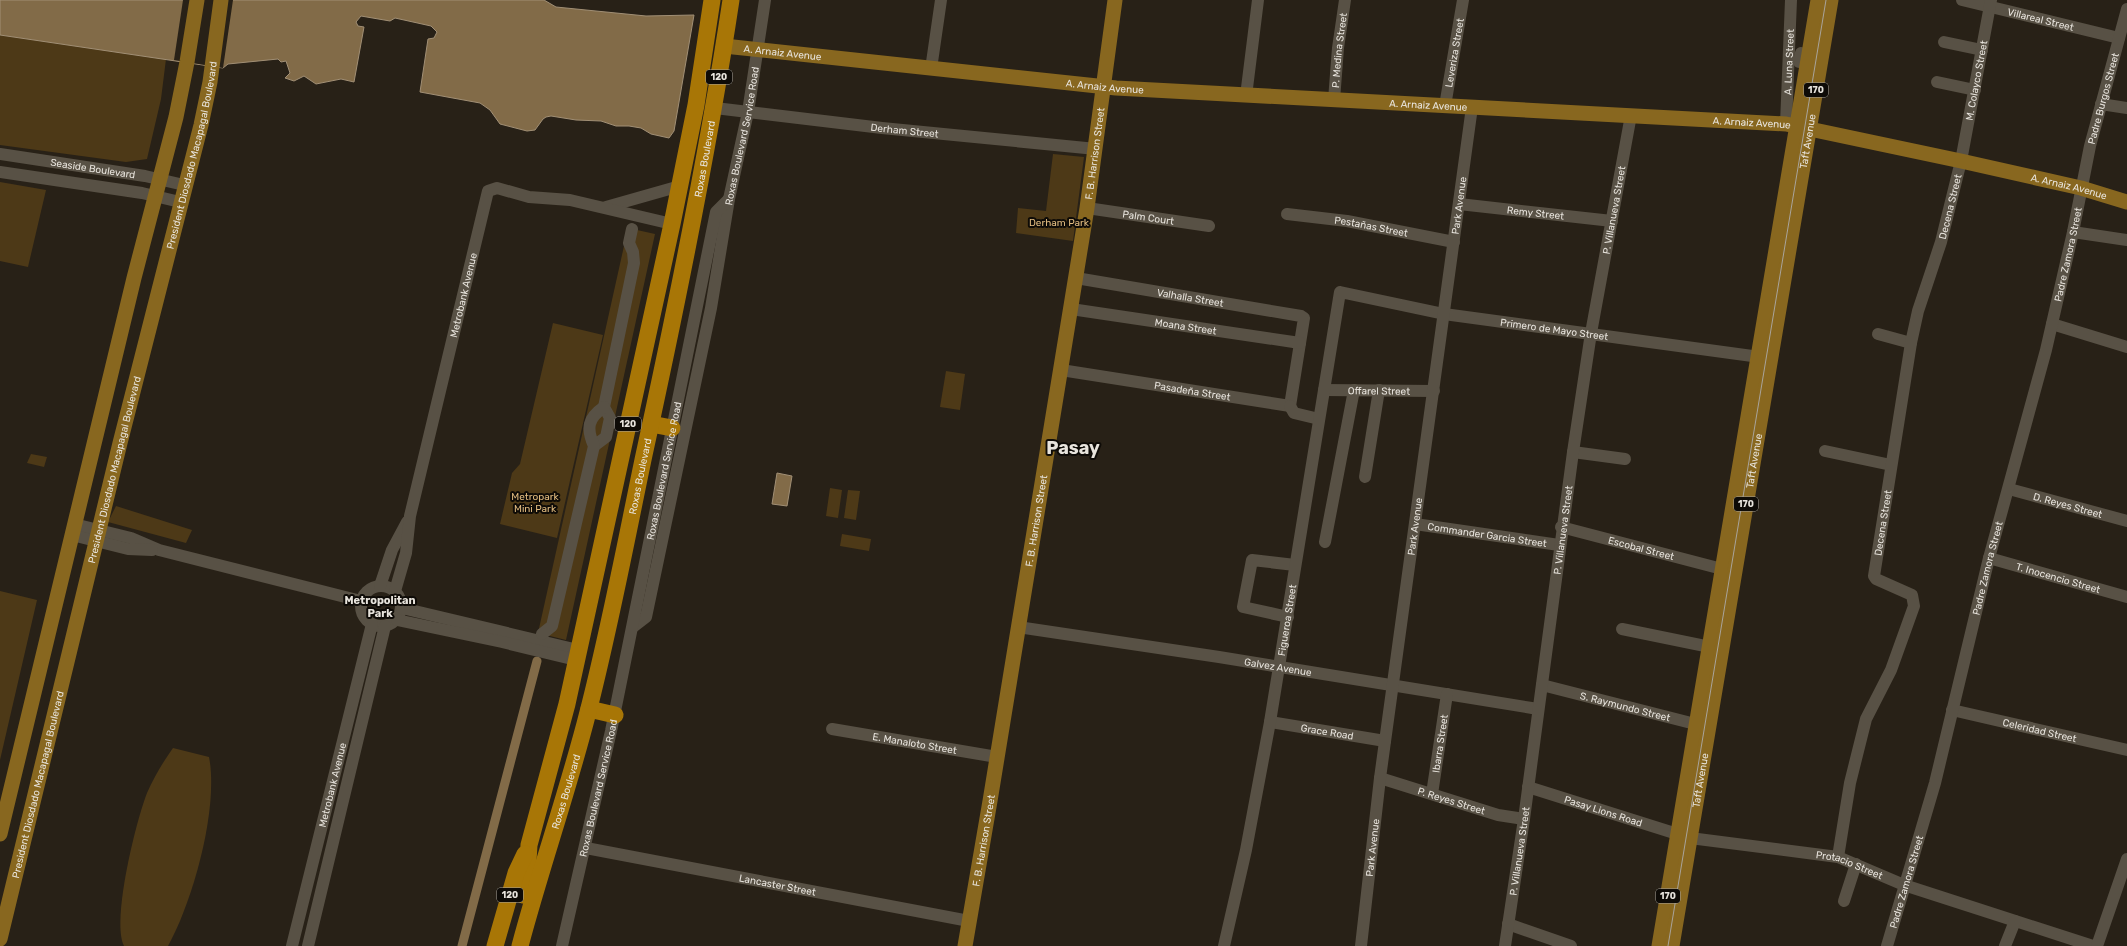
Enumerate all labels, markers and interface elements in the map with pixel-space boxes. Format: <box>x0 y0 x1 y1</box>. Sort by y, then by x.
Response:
street label: Villareal Street <box>2006 6 2075 34</box>
street label: P. Medina Street <box>1330 12 1350 88</box>
street label: Leveriza Street <box>1443 17 1467 89</box>
street label: A. Luna Street <box>1782 29 1797 95</box>
street label: M. Colayco Street <box>1964 39 1990 122</box>
street label: A. Arnaiz Avenue <box>743 43 823 63</box>
street label: Padre Burgos Street <box>2086 52 2122 146</box>
street label: President Diosdado Macapagal Boulevard <box>165 61 220 250</box>
street label: Roxas Boulevard Service Road <box>723 66 762 206</box>
road number: 120 <box>706 70 732 84</box>
street label: A. Arnaiz Avenue <box>1065 78 1145 97</box>
road number: 170 <box>1804 83 1828 97</box>
street label: A. Arnaiz Avenue <box>1389 98 1468 114</box>
street label: F. B. Harrison Street <box>1083 107 1107 200</box>
street label: Taft Avenue <box>1798 113 1819 170</box>
street label: A. Arnaiz Avenue <box>1712 115 1792 132</box>
street label: Roxas Boulevard <box>692 120 718 198</box>
street label: Derham Street <box>870 122 939 141</box>
street label: Seaside Boulevard <box>49 157 136 181</box>
street label: P. Villanueva Street <box>1601 165 1629 255</box>
street label: A. Arnaiz Avenue <box>2029 172 2109 203</box>
street label: Decena Street <box>1937 173 1965 241</box>
street label: Park Avenue <box>1450 176 1469 235</box>
street label: Remy Street <box>1506 204 1565 223</box>
street label: Padre Zamora Street <box>2052 206 2085 303</box>
street label: Palm Court <box>1122 208 1175 228</box>
street label: Pestañas Street <box>1334 215 1409 240</box>
park label: Derham Park <box>1029 217 1090 229</box>
street label: Metrobank Avenue <box>448 251 480 339</box>
street label: Valhalla Street <box>1156 287 1225 310</box>
street label: Moana Street <box>1154 317 1217 338</box>
street label: Primero de Mayo Street <box>1499 317 1609 343</box>
street label: President Diosdado Macapagal Boulevard <box>86 375 144 565</box>
street label: Pasadeña Street <box>1153 380 1231 404</box>
street label: Offarel Street <box>1348 385 1410 398</box>
street label: Roxas Boulevard Service Road <box>645 401 684 541</box>
road number: 120 <box>615 417 641 431</box>
street label: Taft Avenue <box>1744 432 1765 489</box>
street label: Roxas Boulevard <box>627 437 654 516</box>
district label: Pasay <box>1046 437 1100 459</box>
street label: F. B. Harrison Street <box>1023 474 1050 568</box>
street label: P. Villanueva Street <box>1552 485 1575 575</box>
street label: Decena Street <box>1872 489 1895 557</box>
park label: Metropark Mini Park <box>511 491 559 515</box>
street label: D. Reyes Street <box>2032 491 2104 521</box>
street label: Park Avenue <box>1406 497 1425 556</box>
road number: 170 <box>1734 497 1758 511</box>
street label: Padre Zamora Street <box>1970 520 2006 617</box>
street label: Commander Garcia Street <box>1427 521 1548 550</box>
street label: Escobal Street <box>1607 535 1675 563</box>
street label: T. Inocencio Street <box>2015 561 2102 596</box>
street label: Figueroa Street <box>1276 584 1299 657</box>
district label: Metropolitan Park <box>344 594 416 620</box>
street label: Galvez Avenue <box>1243 656 1313 679</box>
street label: President Diosdado Macapagal Boulevard <box>10 690 67 880</box>
street label: S. Raymundo Street <box>1579 690 1672 724</box>
street label: Ibarra Street <box>1430 714 1451 774</box>
street label: Celeridad Street <box>2001 717 2078 745</box>
street label: Roxas Boulevard Service Road <box>577 718 620 858</box>
street label: Grace Road <box>1300 722 1354 743</box>
street label: E. Manaloto Street <box>872 731 958 757</box>
street label: Metrobank Avenue <box>317 741 349 829</box>
street label: Taft Avenue <box>1690 752 1711 809</box>
street label: Roxas Boulevard <box>550 753 583 831</box>
street label: P. Reyes Street <box>1416 785 1487 818</box>
street label: F. B. Harrison Street <box>970 794 998 888</box>
street label: Pasay Lions Road <box>1562 794 1644 830</box>
street label: P. Villanueva Street <box>1508 806 1533 896</box>
street label: Park Avenue <box>1364 818 1382 877</box>
street label: Padre Zamora Street <box>1888 834 1926 930</box>
street label: Protacio Street <box>1815 849 1884 882</box>
street label: Lancaster Street <box>738 872 817 899</box>
road number: 120 <box>497 888 523 902</box>
road number: 170 <box>1656 889 1680 903</box>

